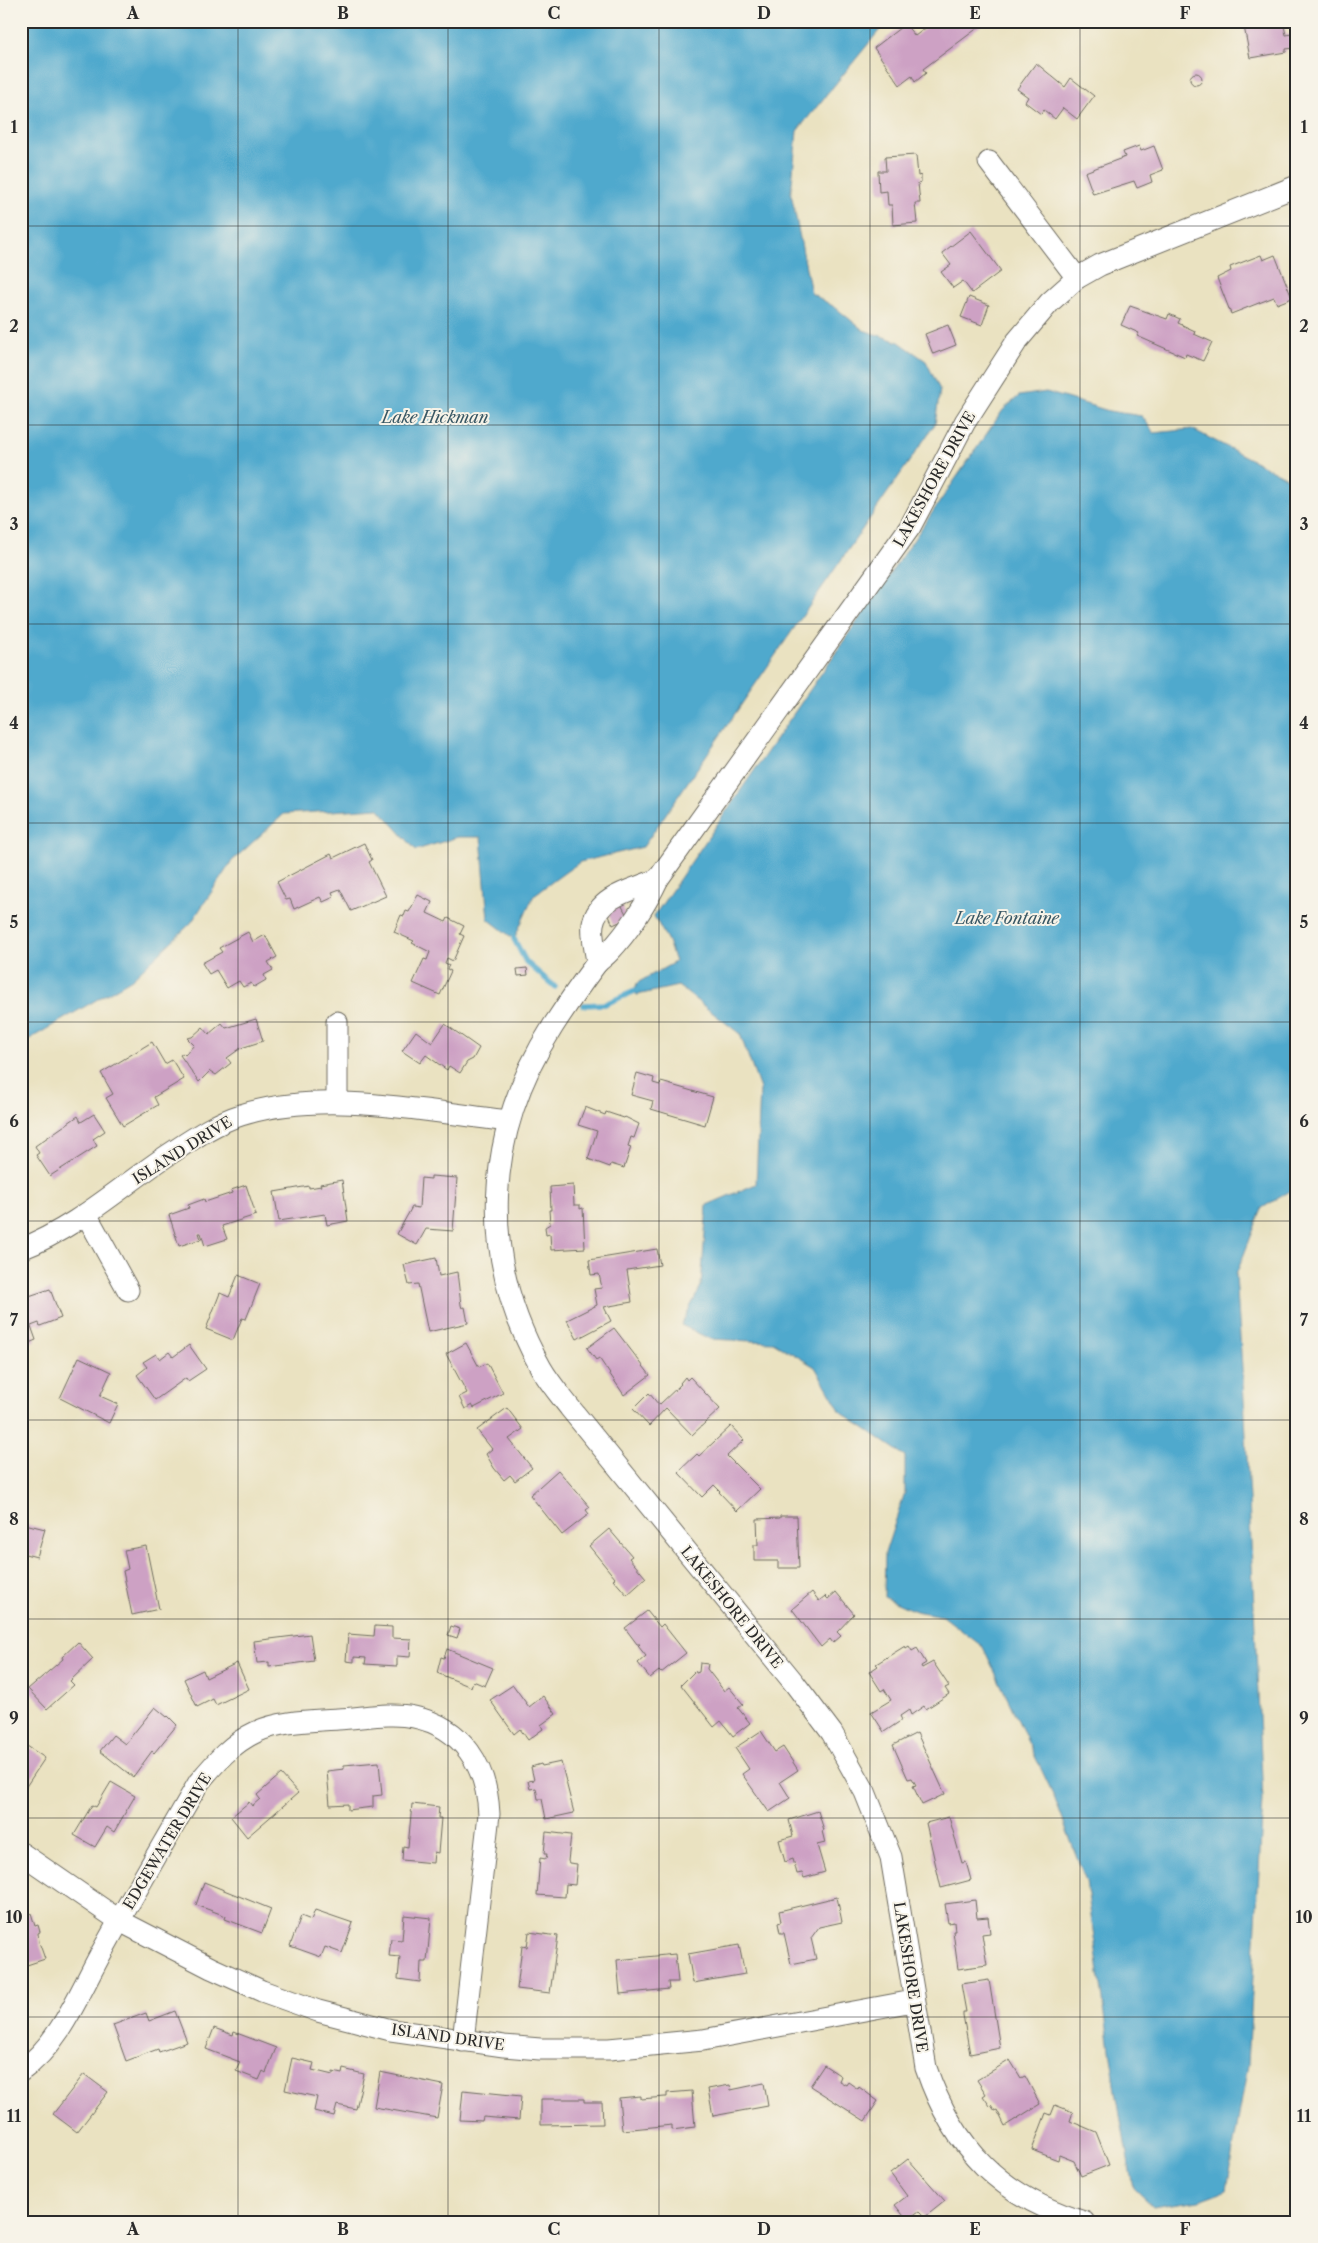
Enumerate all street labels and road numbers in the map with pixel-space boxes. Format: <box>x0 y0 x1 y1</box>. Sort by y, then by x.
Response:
street label: LAKESHORE DRIVE <box>889 408 979 550</box>
street label: ISLAND DRIVE <box>129 1112 235 1188</box>
street label: LAKESHORE DRIVE <box>677 1542 787 1672</box>
street label: EDGEWATER DRIVE <box>119 1769 215 1913</box>
street label: LAKESHORE DRIVE <box>890 1900 932 2054</box>
street label: ISLAND DRIVE <box>390 2020 506 2054</box>

